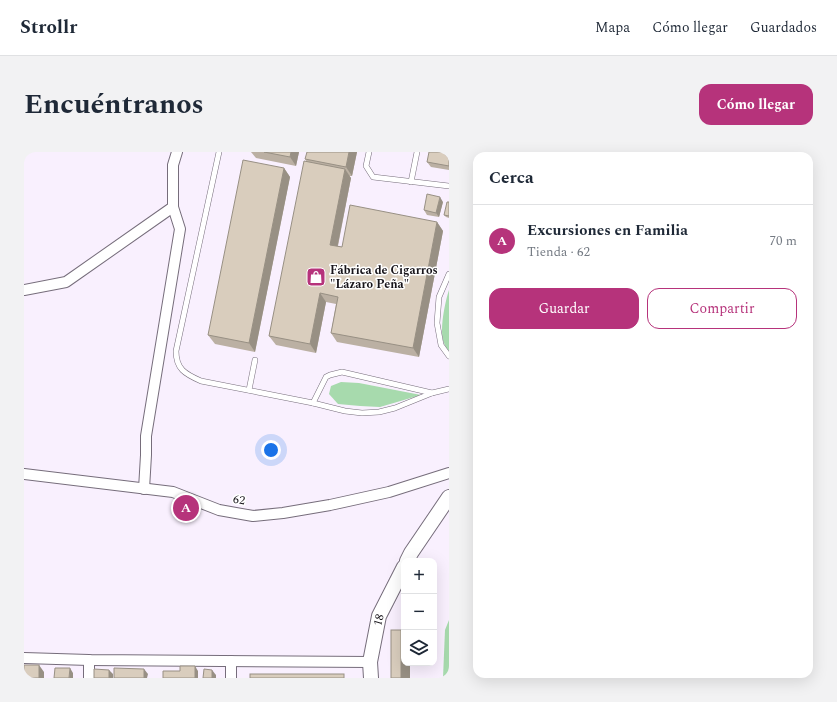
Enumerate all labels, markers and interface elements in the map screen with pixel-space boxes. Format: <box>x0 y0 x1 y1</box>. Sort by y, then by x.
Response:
text: Strollr <box>20 13 77 42</box>
text: Mapa <box>595 17 630 38</box>
text: Cómo llegar <box>652 17 728 38</box>
text: Guardados <box>750 17 817 38</box>
text: Encuéntranos <box>24 83 204 126</box>
button: Cómo llegar <box>699 84 813 125</box>
text: Cerca <box>489 165 534 191</box>
text: Excursiones en Familia <box>527 219 688 242</box>
text: A <box>497 231 507 251</box>
text: 70 m <box>770 231 797 251</box>
text: Tienda · 62 <box>527 242 590 262</box>
place label: Fábrica de Cigarros "Lázaro Peña" <box>330 261 438 294</box>
shop icon: Fábrica de Cigarros "Lázaro Peña" <box>305 266 327 288</box>
button: Guardar <box>489 288 639 329</box>
button: Compartir <box>647 288 797 329</box>
your location <box>261 440 281 460</box>
street label: 62 <box>231 490 247 510</box>
pin: A <box>173 493 199 523</box>
map controls <box>401 558 437 666</box>
button: + <box>401 558 437 594</box>
button: − <box>401 594 437 630</box>
street label: 18 <box>368 612 390 628</box>
button: layers <box>401 630 437 666</box>

